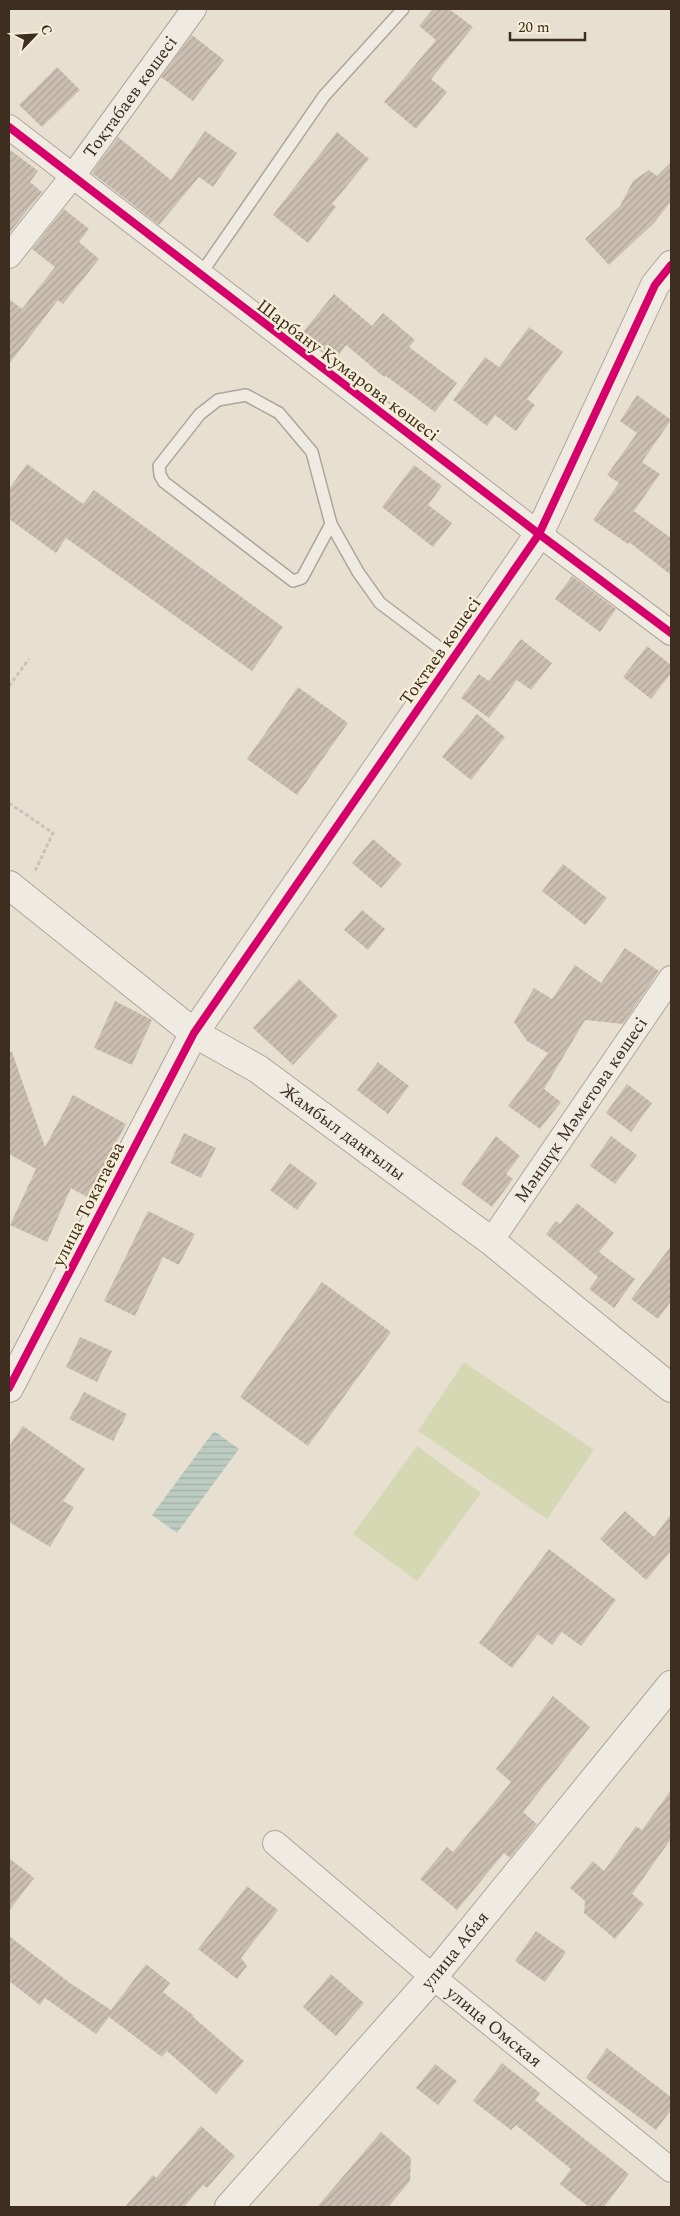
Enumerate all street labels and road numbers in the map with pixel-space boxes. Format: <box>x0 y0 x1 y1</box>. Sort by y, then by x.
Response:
street label: Тоқтабаев көшесі <box>77 30 184 164</box>
street label: Шарбану Кумарова көшесі <box>251 293 445 448</box>
street label: Тоқтаев көшесі <box>393 591 488 711</box>
street label: Мәншүк Мәметова көшесі <box>508 1012 654 1208</box>
street label: Жамбыл даңғылы <box>274 1077 411 1188</box>
street label: улица Токатаева <box>45 1137 132 1272</box>
street label: улица Абая <box>414 1905 496 1997</box>
street label: улица Омская <box>439 1979 548 2074</box>

